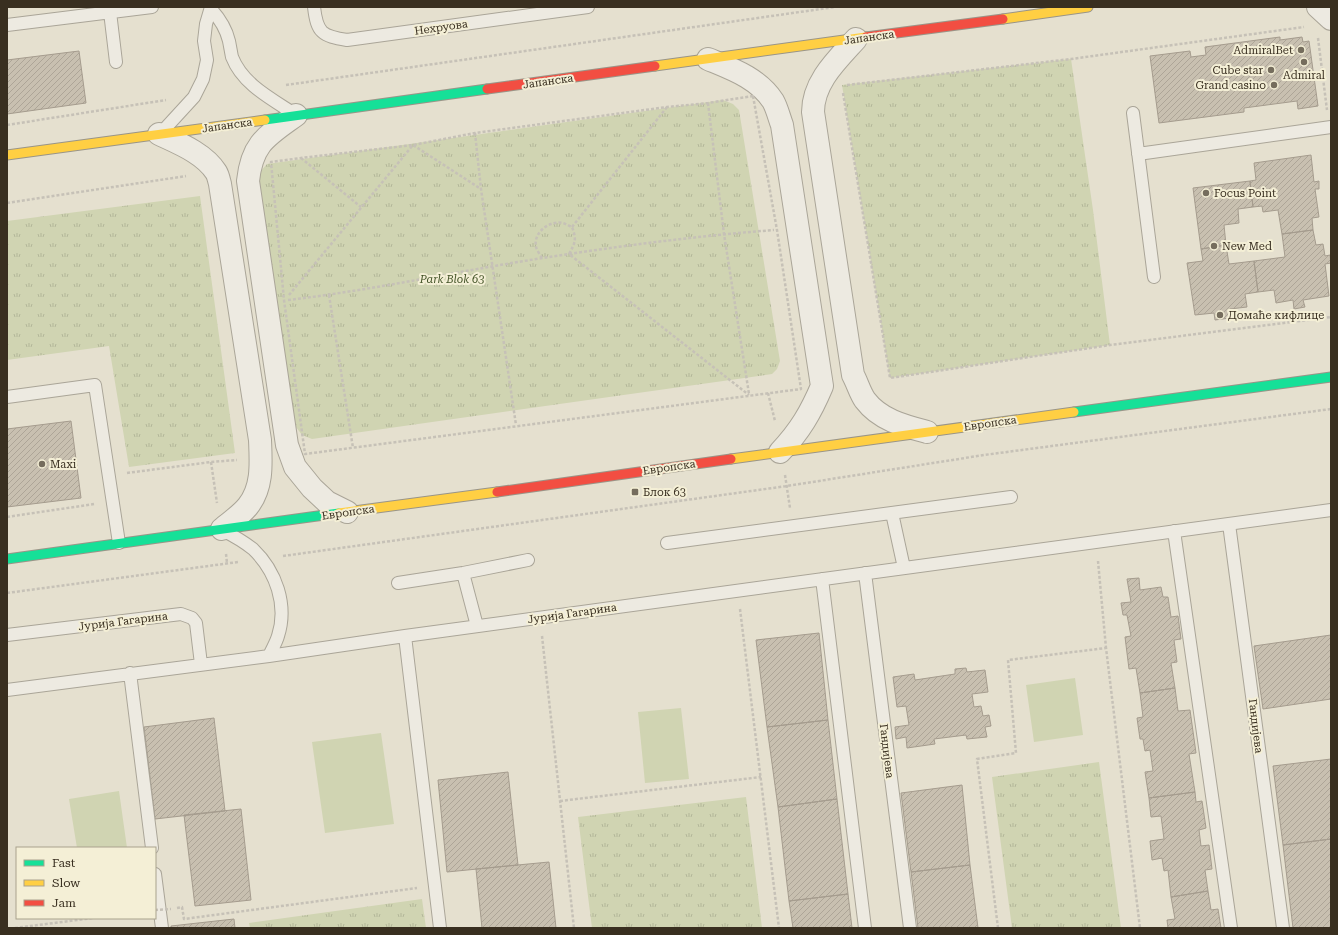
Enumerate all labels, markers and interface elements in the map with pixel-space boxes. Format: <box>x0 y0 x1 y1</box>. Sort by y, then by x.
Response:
street label: Нехруова <box>414 17 468 38</box>
street label: Јапанска <box>843 28 895 47</box>
place label: AdmiralBet <box>1233 44 1293 57</box>
marker: AdmiralBet <box>1296 45 1306 55</box>
marker: Admiral <box>1299 57 1309 67</box>
place label: Cube star <box>1213 64 1263 77</box>
marker: Cube star <box>1266 65 1276 75</box>
place label: Admiral <box>1283 69 1326 82</box>
street label: Јапанска <box>522 72 574 91</box>
place label: Grand casino <box>1195 79 1266 92</box>
marker: Grand casino <box>1269 80 1279 90</box>
street label: Јапанска <box>201 116 253 135</box>
place label: Focus Point <box>1214 187 1276 200</box>
marker: Focus Point <box>1201 188 1211 198</box>
place label: New Med <box>1222 240 1272 253</box>
marker: New Med <box>1209 241 1219 251</box>
park label: Park Blok 63 <box>419 273 484 286</box>
place label: Домаће кифлице <box>1228 309 1324 322</box>
marker: Домаће кифлице <box>1215 310 1225 320</box>
street label: Европска <box>963 413 1017 434</box>
street label: Европска <box>642 457 696 478</box>
place label: Maxi <box>50 458 77 471</box>
marker: Maxi <box>37 459 47 469</box>
place label: Блок 63 <box>643 486 686 499</box>
marker: Блок 63 <box>630 487 640 497</box>
street label: Европска <box>321 502 375 523</box>
street label: Јурија Гагарина <box>527 601 618 626</box>
street label: Јурија Гагарина <box>78 610 169 633</box>
street label: Гандијева <box>1246 698 1265 754</box>
street label: Гандијева <box>877 723 896 779</box>
legend <box>16 847 156 919</box>
text: Fast <box>52 856 76 870</box>
text: Slow <box>52 876 80 890</box>
text: Jam <box>52 896 76 910</box>

